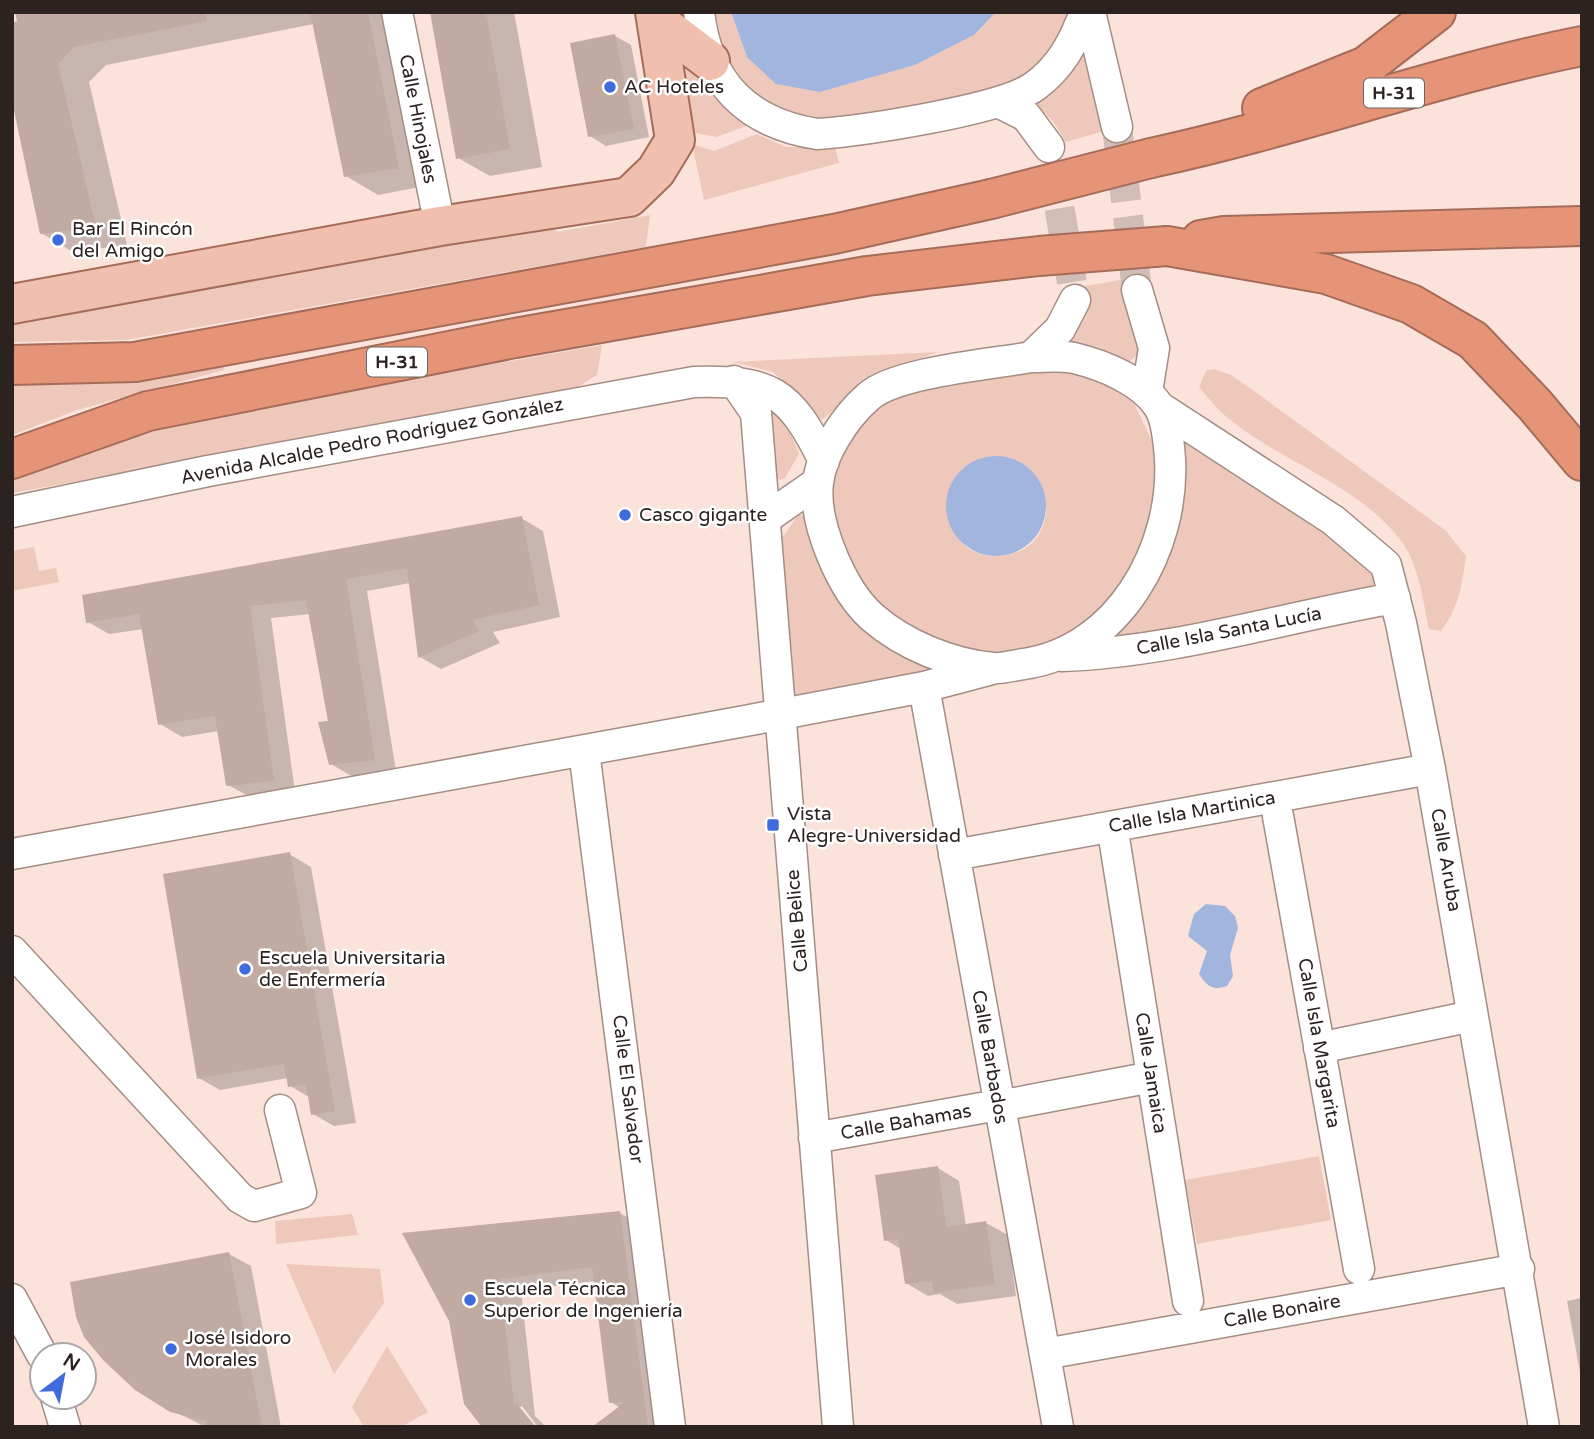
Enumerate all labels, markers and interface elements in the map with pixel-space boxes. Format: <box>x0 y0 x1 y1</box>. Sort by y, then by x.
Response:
street label: Calle Hinojales <box>395 53 441 185</box>
place label: AC Hoteles <box>624 76 724 98</box>
road number: H-31 <box>1364 78 1424 108</box>
marker: AC Hoteles <box>602 79 618 95</box>
place label: Bar El Rincón del Amigo <box>72 218 193 262</box>
marker: Bar El Rincón del Amigo <box>50 232 66 248</box>
road number: H-31 <box>367 348 427 376</box>
street label: Avenida Alcalde Pedro Rodríguez González <box>179 393 565 489</box>
place label: Casco gigante <box>639 504 767 526</box>
marker: Casco gigante <box>617 507 633 523</box>
street label: Calle Isla Santa Lucía <box>1134 602 1324 660</box>
street label: Calle Isla Martinica <box>1107 786 1277 838</box>
place label: Vista Alegre-Universidad <box>787 803 961 847</box>
street label: Calle Aruba <box>1426 807 1466 913</box>
marker: Vista Alegre-Universidad <box>765 817 781 833</box>
street label: Calle Belice <box>782 869 812 973</box>
place label: Escuela Universitaria de Enfermería <box>259 947 446 991</box>
street label: Calle Isla Margarita <box>1293 956 1345 1130</box>
marker: Escuela Universitaria de Enfermería <box>237 961 253 977</box>
street label: Calle Barbados <box>967 988 1013 1126</box>
street label: Calle Jamaica <box>1131 1011 1171 1135</box>
street label: Calle El Salvador <box>608 1014 648 1165</box>
street label: Calle Bahamas <box>839 1100 973 1144</box>
place label: Escuela Técnica Superior de Ingeniería <box>484 1278 683 1322</box>
street label: Calle Bonaire <box>1222 1290 1342 1332</box>
marker: Escuela Técnica Superior de Ingeniería <box>462 1292 478 1308</box>
place label: José Isidoro Morales <box>185 1327 291 1371</box>
north arrow <box>28 1341 98 1411</box>
marker: José Isidoro Morales <box>163 1341 179 1357</box>
text: N <box>59 1349 84 1376</box>

